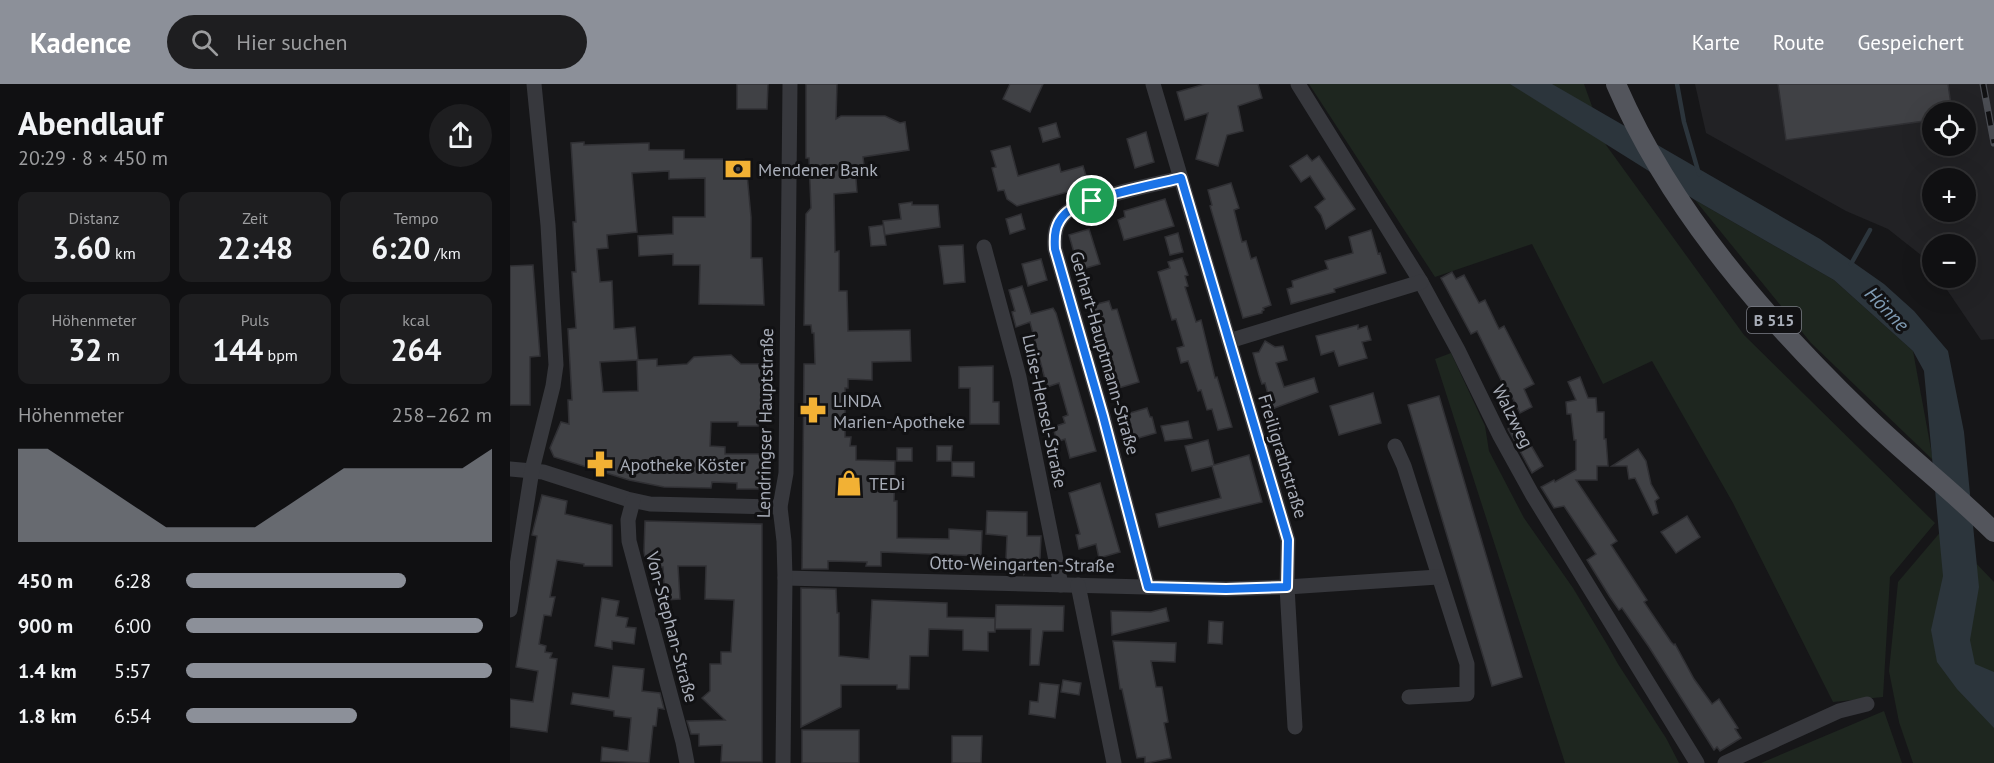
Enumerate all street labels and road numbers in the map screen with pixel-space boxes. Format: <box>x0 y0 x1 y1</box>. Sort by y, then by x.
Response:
street label: Gerhart-Hauptmann-Straße <box>1065 249 1145 457</box>
road number: B 515 <box>1747 307 1801 333</box>
street label: Lendringser Hauptstraße <box>752 328 778 518</box>
street label: Luise-Hensel-Straße <box>1017 332 1073 490</box>
street label: Walzweg <box>1487 380 1539 452</box>
street label: Freiligrathstraße <box>1253 391 1313 521</box>
street label: Von-Stephan-Straße <box>641 548 703 705</box>
street label: Otto-Weingarten-Straße <box>929 551 1115 577</box>

